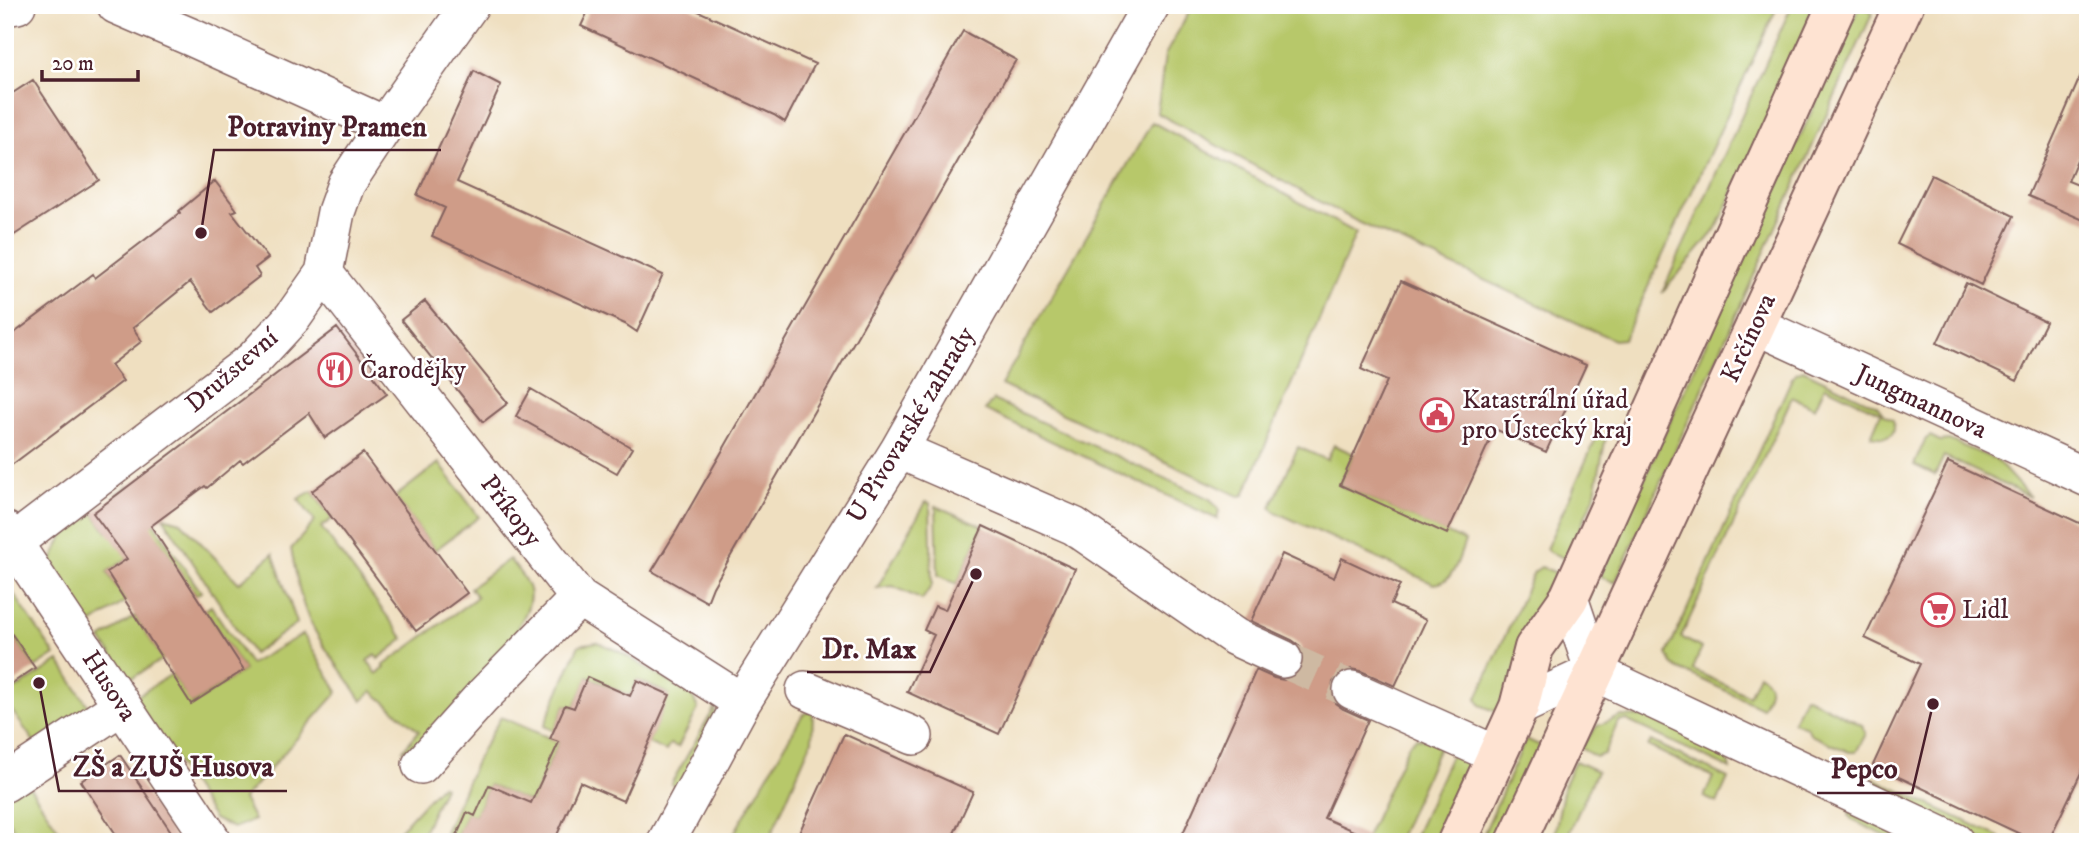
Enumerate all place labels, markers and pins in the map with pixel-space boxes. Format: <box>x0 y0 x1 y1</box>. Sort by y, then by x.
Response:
callout: Potraviny Pramen <box>214 101 441 150</box>
restaurant icon: Čarodějky <box>316 351 354 389</box>
place label: Čarodějky <box>360 353 467 387</box>
place label: Katastrální úřad pro Ústecký kraj <box>1461 384 1632 447</box>
public building icon: Katastrální úřad pro Ústecký kraj <box>1418 396 1456 434</box>
supermarket icon: Lidl <box>1919 591 1957 629</box>
place label: Lidl <box>1962 594 2008 627</box>
callout: Dr. Max <box>807 623 930 672</box>
callout: ZŠ a ZUŠ Husova <box>59 742 287 791</box>
callout: Pepco <box>1817 744 1912 793</box>

